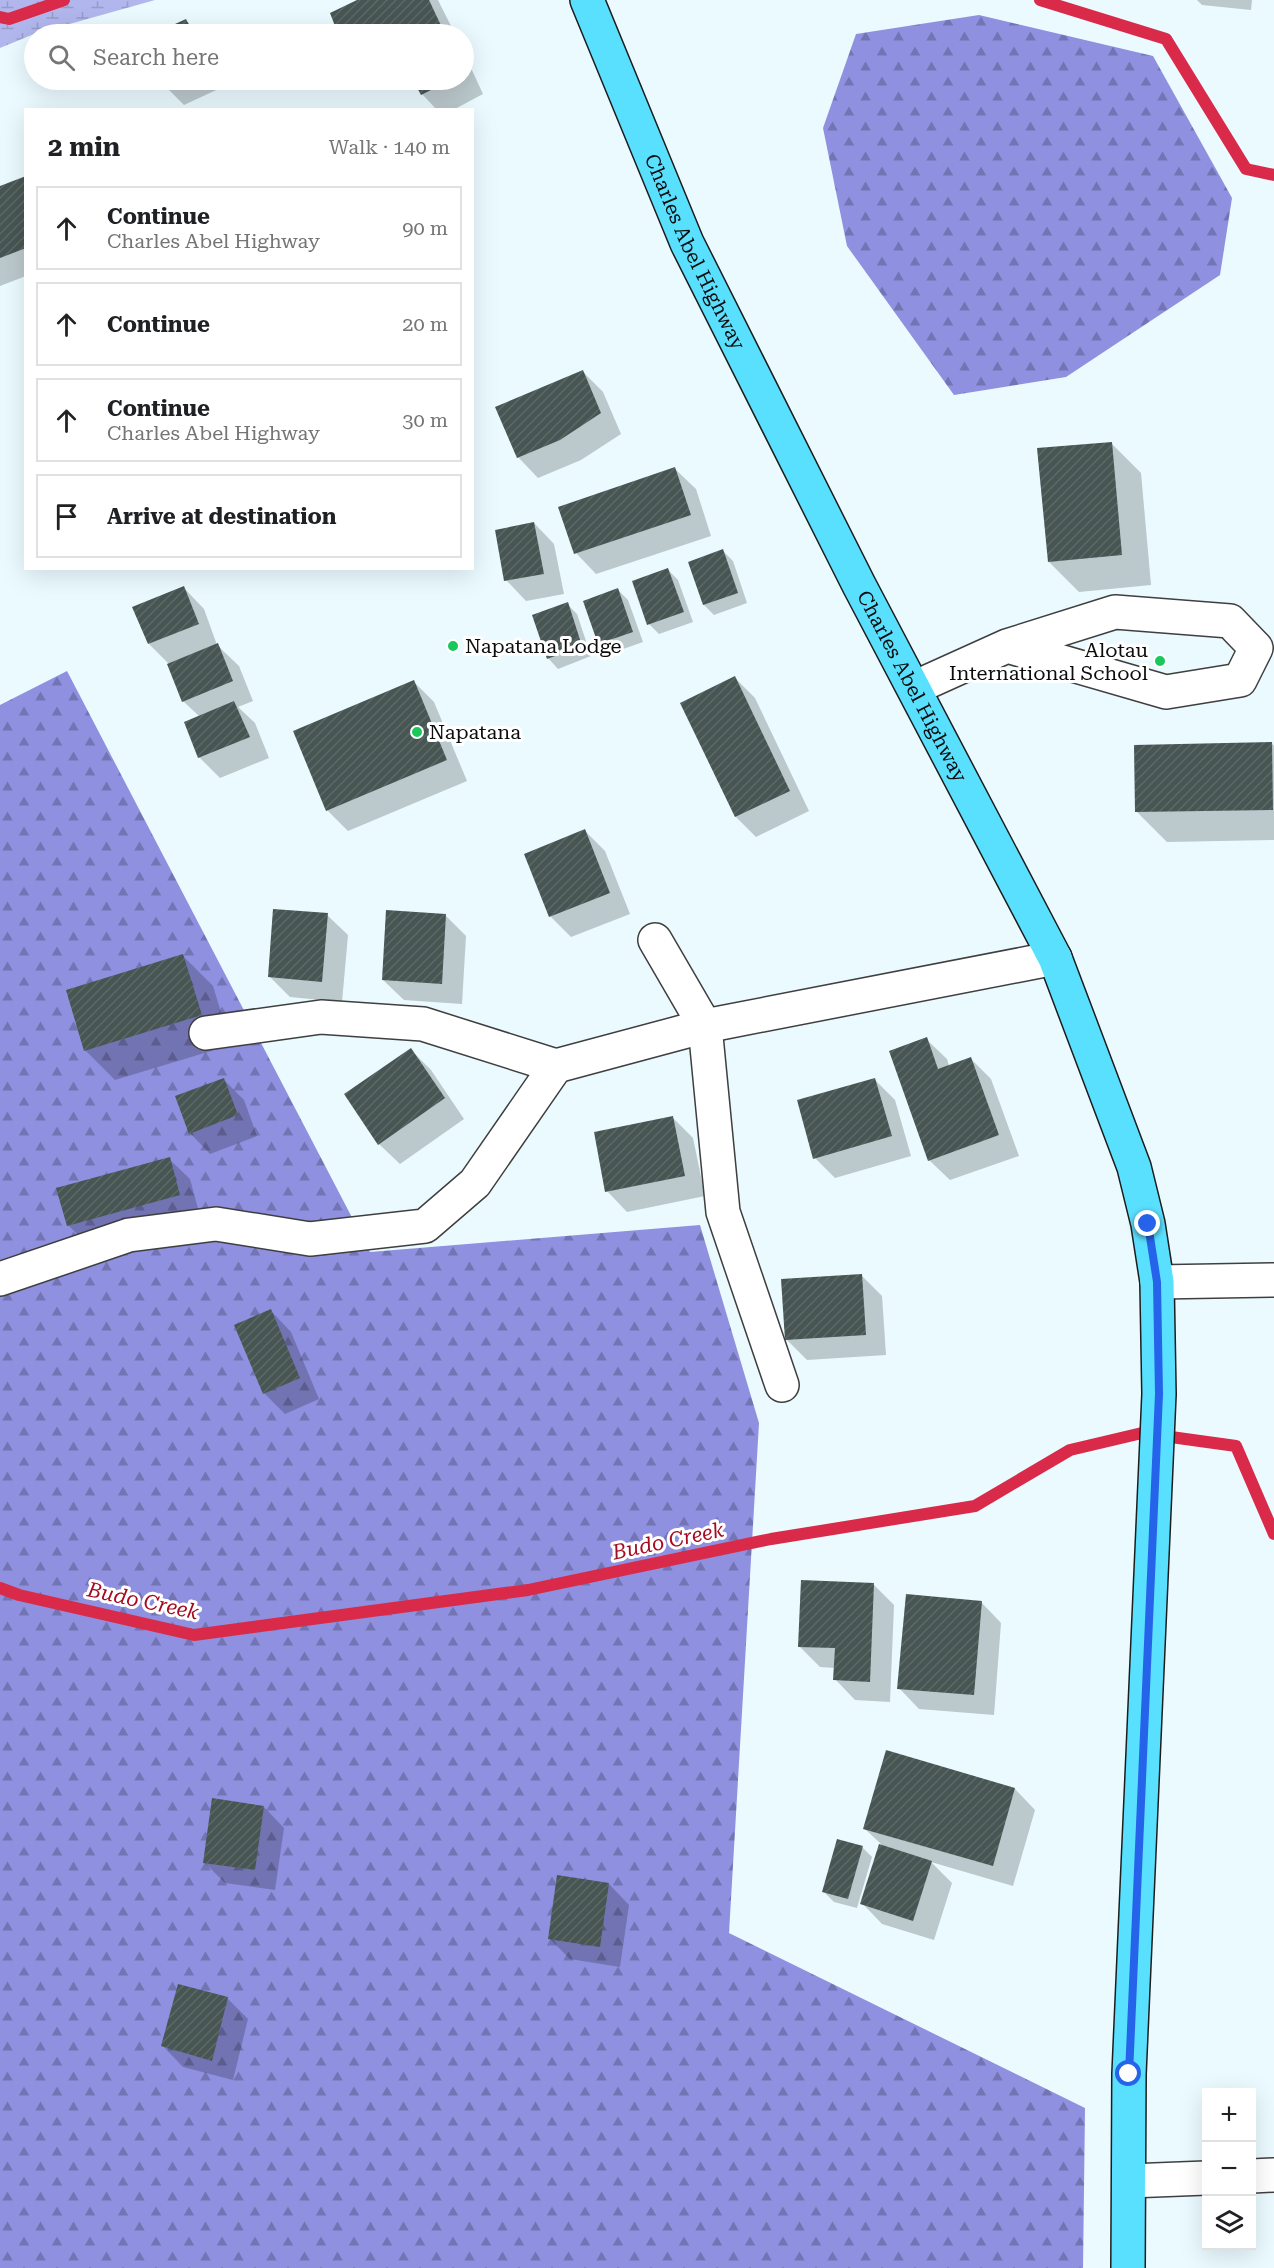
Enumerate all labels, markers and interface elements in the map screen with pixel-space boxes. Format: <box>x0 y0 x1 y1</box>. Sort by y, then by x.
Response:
search box <box>24 24 474 90</box>
icon: search <box>45 41 78 74</box>
text: Search here <box>93 45 219 70</box>
text: 2 min <box>48 132 120 162</box>
text: Walk · 140 m <box>329 135 450 159</box>
street label: Charles Abel Highway <box>640 150 751 354</box>
text: Continue <box>107 204 210 229</box>
icon: ahead <box>50 212 83 245</box>
text: 90 m <box>402 216 448 240</box>
text: Charles Abel Highway <box>107 229 320 253</box>
icon: ahead <box>50 308 83 341</box>
text: Continue <box>107 312 210 337</box>
text: 20 m <box>402 312 448 336</box>
text: Continue <box>107 396 210 421</box>
icon: ahead <box>50 404 83 437</box>
text: 30 m <box>402 408 448 432</box>
text: Charles Abel Highway <box>107 421 320 445</box>
icon: arrive <box>50 500 83 533</box>
text: Arrive at destination <box>107 504 336 529</box>
street label: Charles Abel Highway <box>852 586 972 786</box>
place label: Napatana Lodge <box>465 634 621 658</box>
place label: Alotau International School <box>949 638 1149 685</box>
marker: Napatana Lodge <box>446 639 460 653</box>
marker: Alotau International School <box>1153 654 1167 668</box>
place label: Napatana <box>429 720 521 744</box>
marker: Napatana <box>410 725 424 739</box>
route end <box>1134 1210 1160 1236</box>
water label: Budo Creek <box>609 1517 727 1565</box>
water label: Budo Creek <box>84 1577 202 1625</box>
route start <box>1115 2060 1141 2086</box>
map controls <box>1202 2088 1256 2250</box>
button: + <box>1202 2088 1256 2142</box>
button: − <box>1202 2142 1256 2196</box>
button: layers <box>1202 2196 1256 2250</box>

